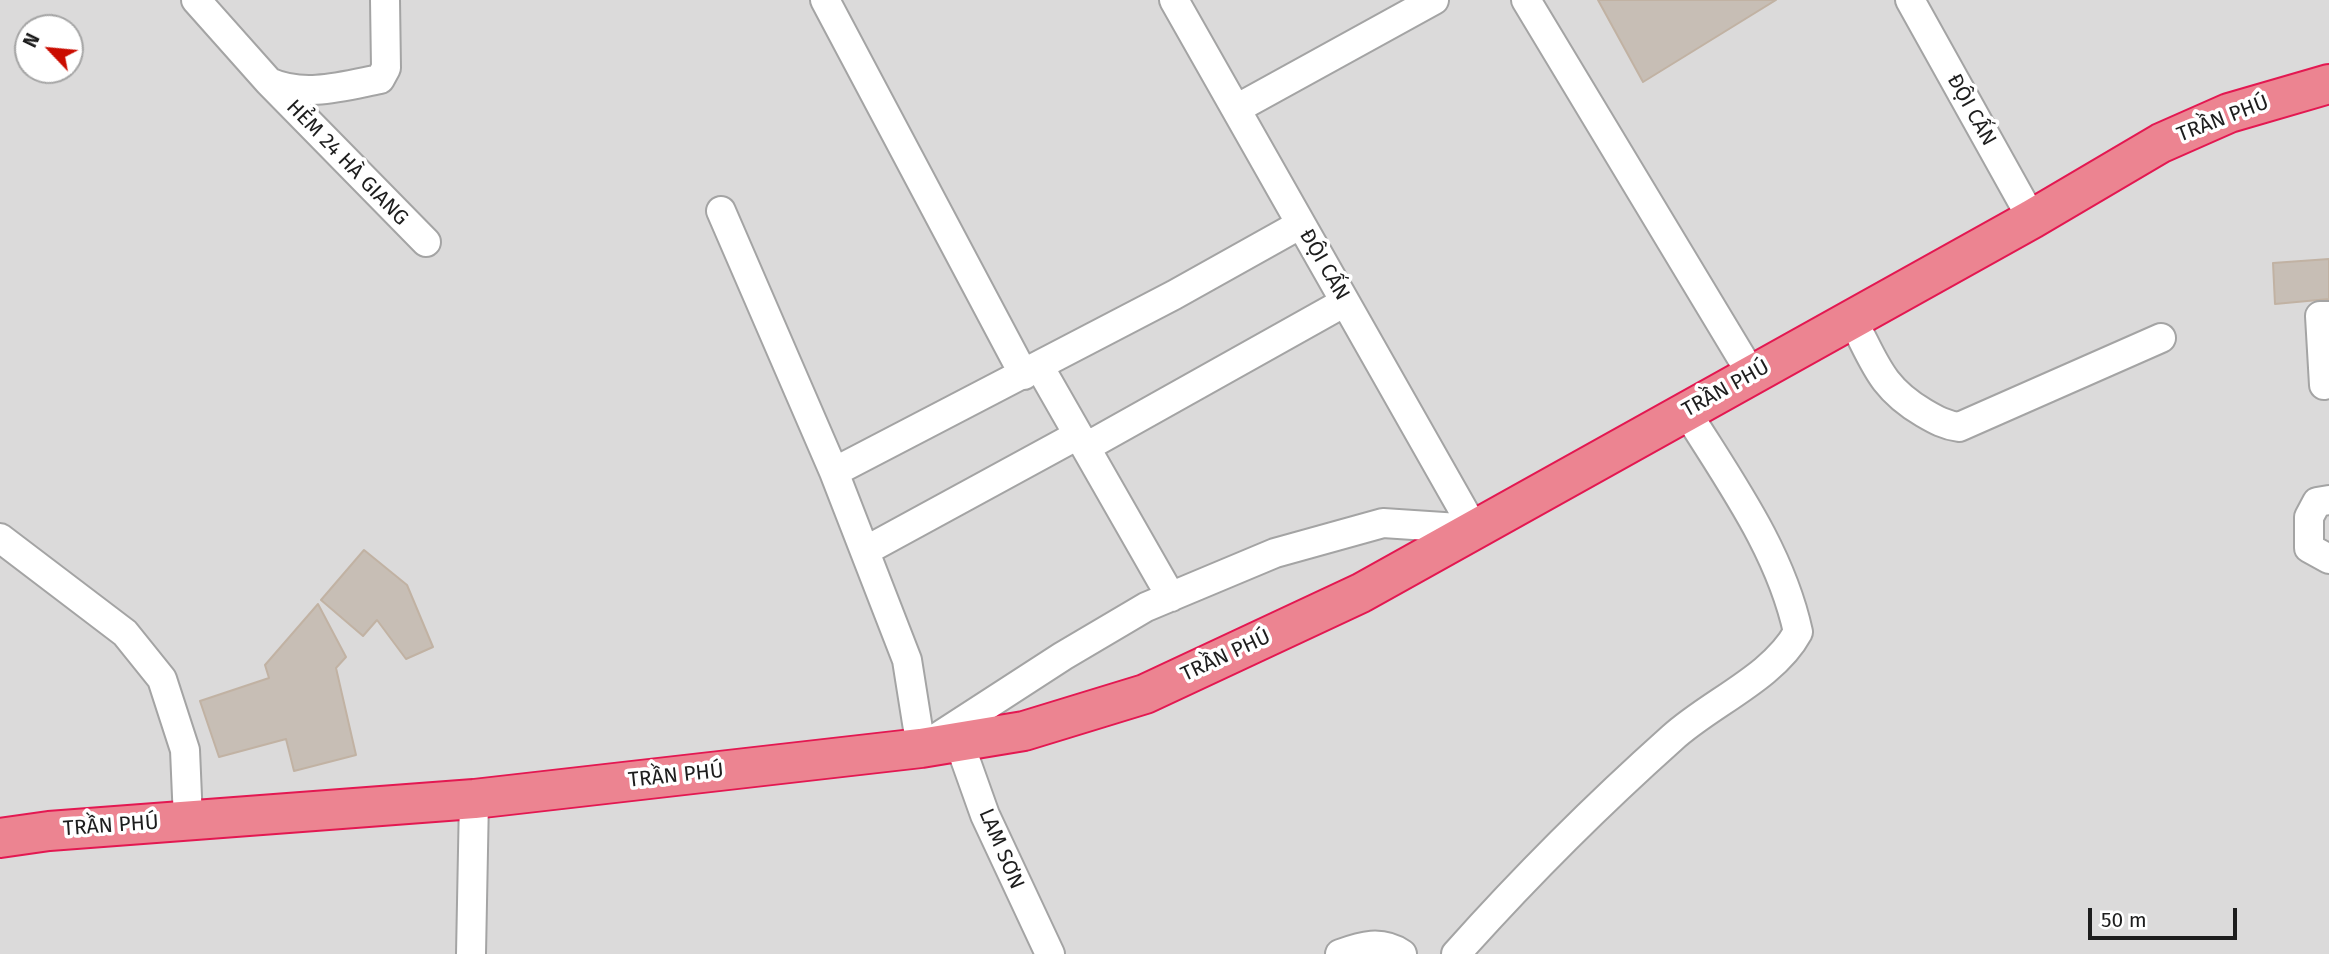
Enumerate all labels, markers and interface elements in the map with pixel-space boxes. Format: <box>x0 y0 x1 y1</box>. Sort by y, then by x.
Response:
north arrow <box>14 14 84 84</box>
text: N <box>18 30 45 51</box>
street label: ĐỘI CẤN <box>1941 70 2001 150</box>
street label: TRẦN PHÚ <box>2174 90 2272 148</box>
street label: HẺM 24 HÀ GIANG <box>281 95 413 231</box>
street label: ĐỘI CẤN <box>1294 225 1354 305</box>
street label: TRẦN PHÚ <box>1678 355 1774 423</box>
street label: TRẦN PHÚ <box>1177 624 1275 688</box>
street label: TRẦN PHÚ <box>627 758 725 794</box>
street label: LAM SƠN <box>973 805 1029 893</box>
street label: TRẦN PHÚ <box>62 810 160 842</box>
scale bar <box>2091 894 2240 938</box>
text: 50 m <box>2101 907 2147 933</box>

